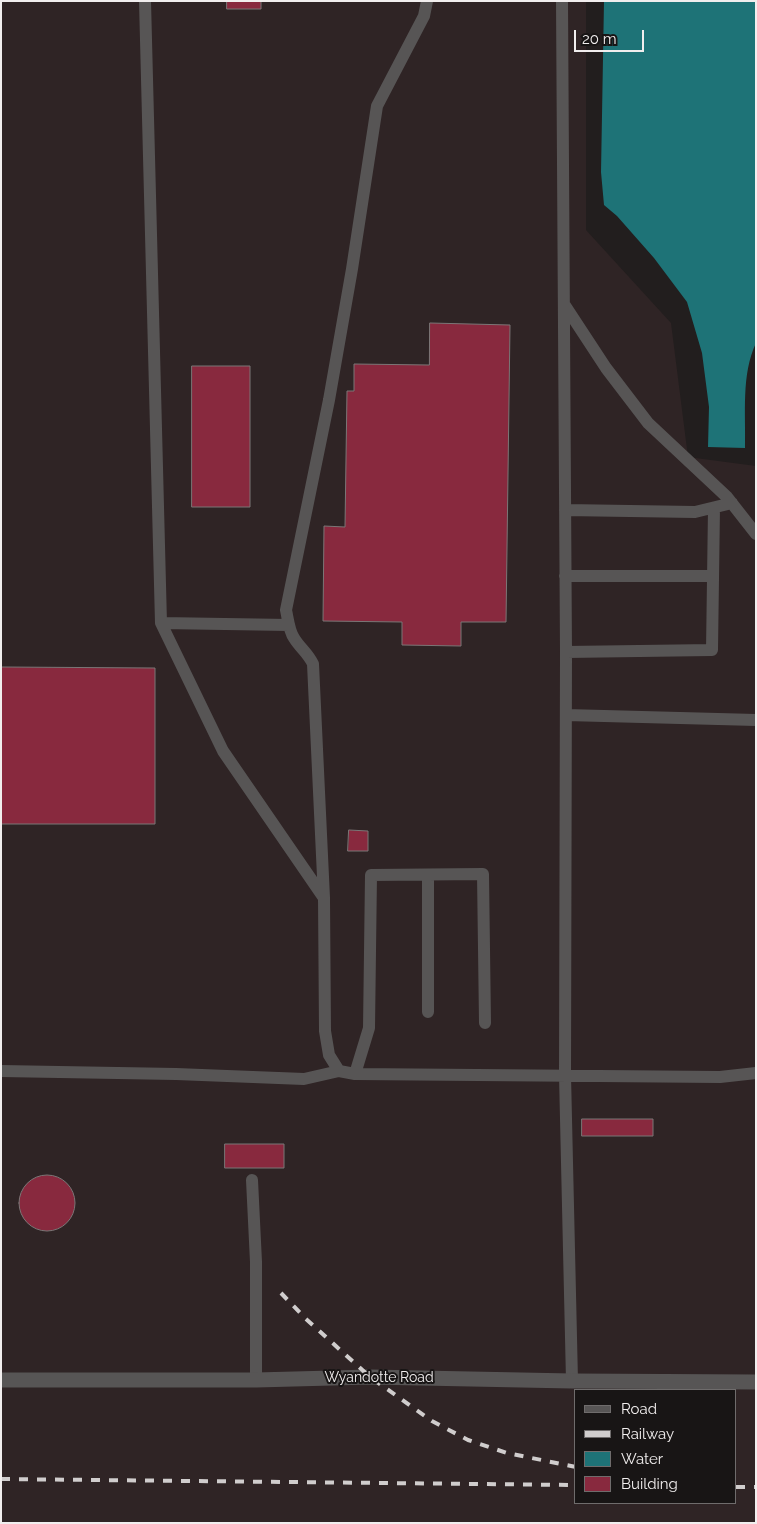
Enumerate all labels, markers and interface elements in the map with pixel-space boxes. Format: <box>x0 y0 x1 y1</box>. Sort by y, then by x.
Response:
scale bar <box>577 20 647 52</box>
text: 20 m <box>582 30 617 48</box>
street label: Wyandotte Road <box>324 1370 434 1386</box>
legend <box>574 1389 737 1504</box>
text: Road <box>621 1400 657 1418</box>
text: Railway <box>621 1425 674 1443</box>
text: Water <box>621 1450 663 1468</box>
text: Building <box>621 1475 678 1493</box>

